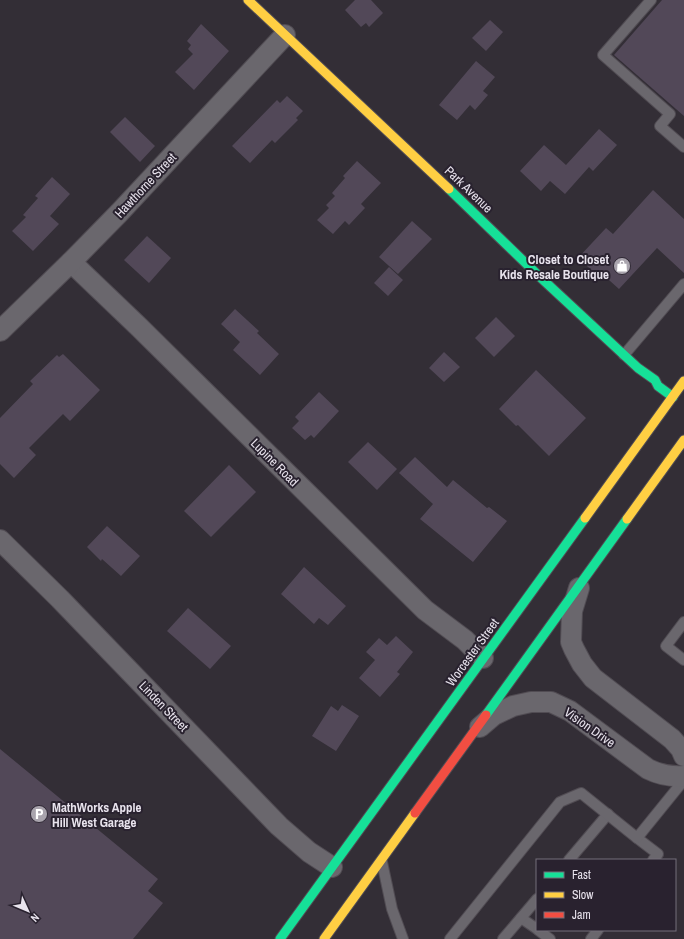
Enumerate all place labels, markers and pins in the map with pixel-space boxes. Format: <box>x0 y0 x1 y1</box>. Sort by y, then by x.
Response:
place label: Closet to Closet Kids Resale Boutique <box>499 251 609 283</box>
shop icon: Closet to Closet Kids Resale Boutique <box>612 256 632 276</box>
place label: MathWorks Apple Hill West Garage <box>52 799 142 831</box>
parking icon: MathWorks Apple Hill West Garage <box>29 804 49 824</box>

